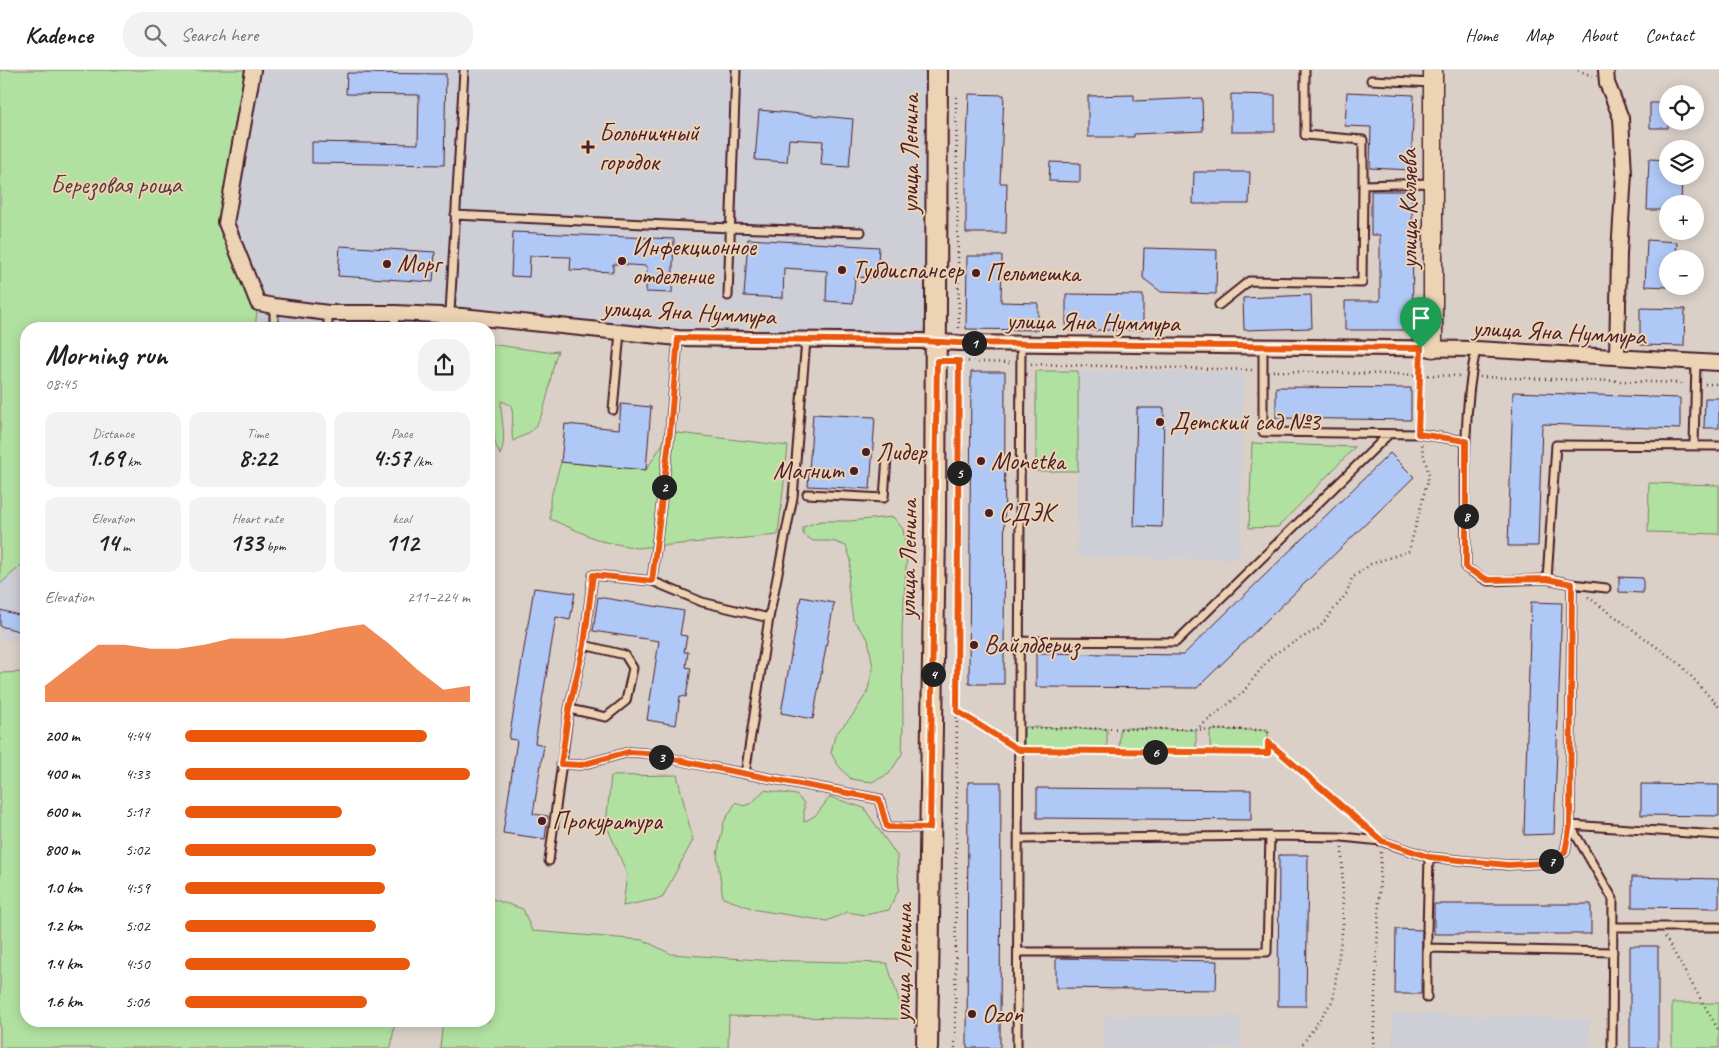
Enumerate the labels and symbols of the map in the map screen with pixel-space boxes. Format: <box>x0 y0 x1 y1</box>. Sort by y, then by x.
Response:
street label: улица Ленина <box>894 92 926 215</box>
place label: Больничный городок <box>599 117 701 178</box>
marker: Больничный городок <box>581 140 595 154</box>
street label: улица Каляева <box>1393 147 1425 271</box>
park label: Березовая роща <box>50 169 184 201</box>
place label: Инфекционное отделение <box>632 231 758 292</box>
place label: Морг <box>397 248 444 280</box>
place label: Тубдиспансер <box>852 254 965 286</box>
marker: Инфекционное отделение <box>616 255 628 267</box>
place label: Пельмешка <box>986 257 1083 289</box>
marker: Морг <box>381 258 393 270</box>
marker: Тубдиспансер <box>836 264 848 276</box>
marker: Пельмешка <box>970 267 982 279</box>
street label: улица Яна Нуммура <box>600 291 779 333</box>
pin <box>1400 297 1442 348</box>
street label: улица Яна Нуммура <box>1004 304 1182 340</box>
street label: улица Яна Нуммура <box>1470 311 1649 353</box>
pin: 1 <box>962 330 986 356</box>
place label: Детский сад №3 <box>1170 406 1322 438</box>
marker: Детский сад №3 <box>1154 416 1166 428</box>
place label: Лидер <box>876 436 928 468</box>
place label: Monetka <box>991 445 1068 477</box>
marker: Лидер <box>860 446 872 458</box>
place label: Магнит <box>773 455 845 487</box>
marker: Monetka <box>975 455 987 467</box>
pin: 5 <box>946 460 972 486</box>
marker: Магнит <box>848 465 860 477</box>
pin: 2 <box>652 474 676 500</box>
street label: улица Ленина <box>891 497 925 621</box>
place label: СДЭК <box>999 497 1058 529</box>
pin: 8 <box>1454 504 1478 528</box>
marker: СДЭК <box>983 507 995 519</box>
place label: Вайлдбериз <box>984 629 1081 661</box>
marker: Вайлдбериз <box>968 639 980 651</box>
pin: 4 <box>920 662 946 686</box>
pin: 6 <box>1142 740 1168 764</box>
pin: 3 <box>648 744 674 770</box>
place label: Прокуратура <box>552 805 664 837</box>
marker: Прокуратура <box>536 815 548 827</box>
pin: 7 <box>1538 848 1564 874</box>
street label: улица Ленина <box>886 901 920 1025</box>
place label: Ozon <box>982 998 1024 1030</box>
marker: Ozon <box>966 1008 978 1020</box>

